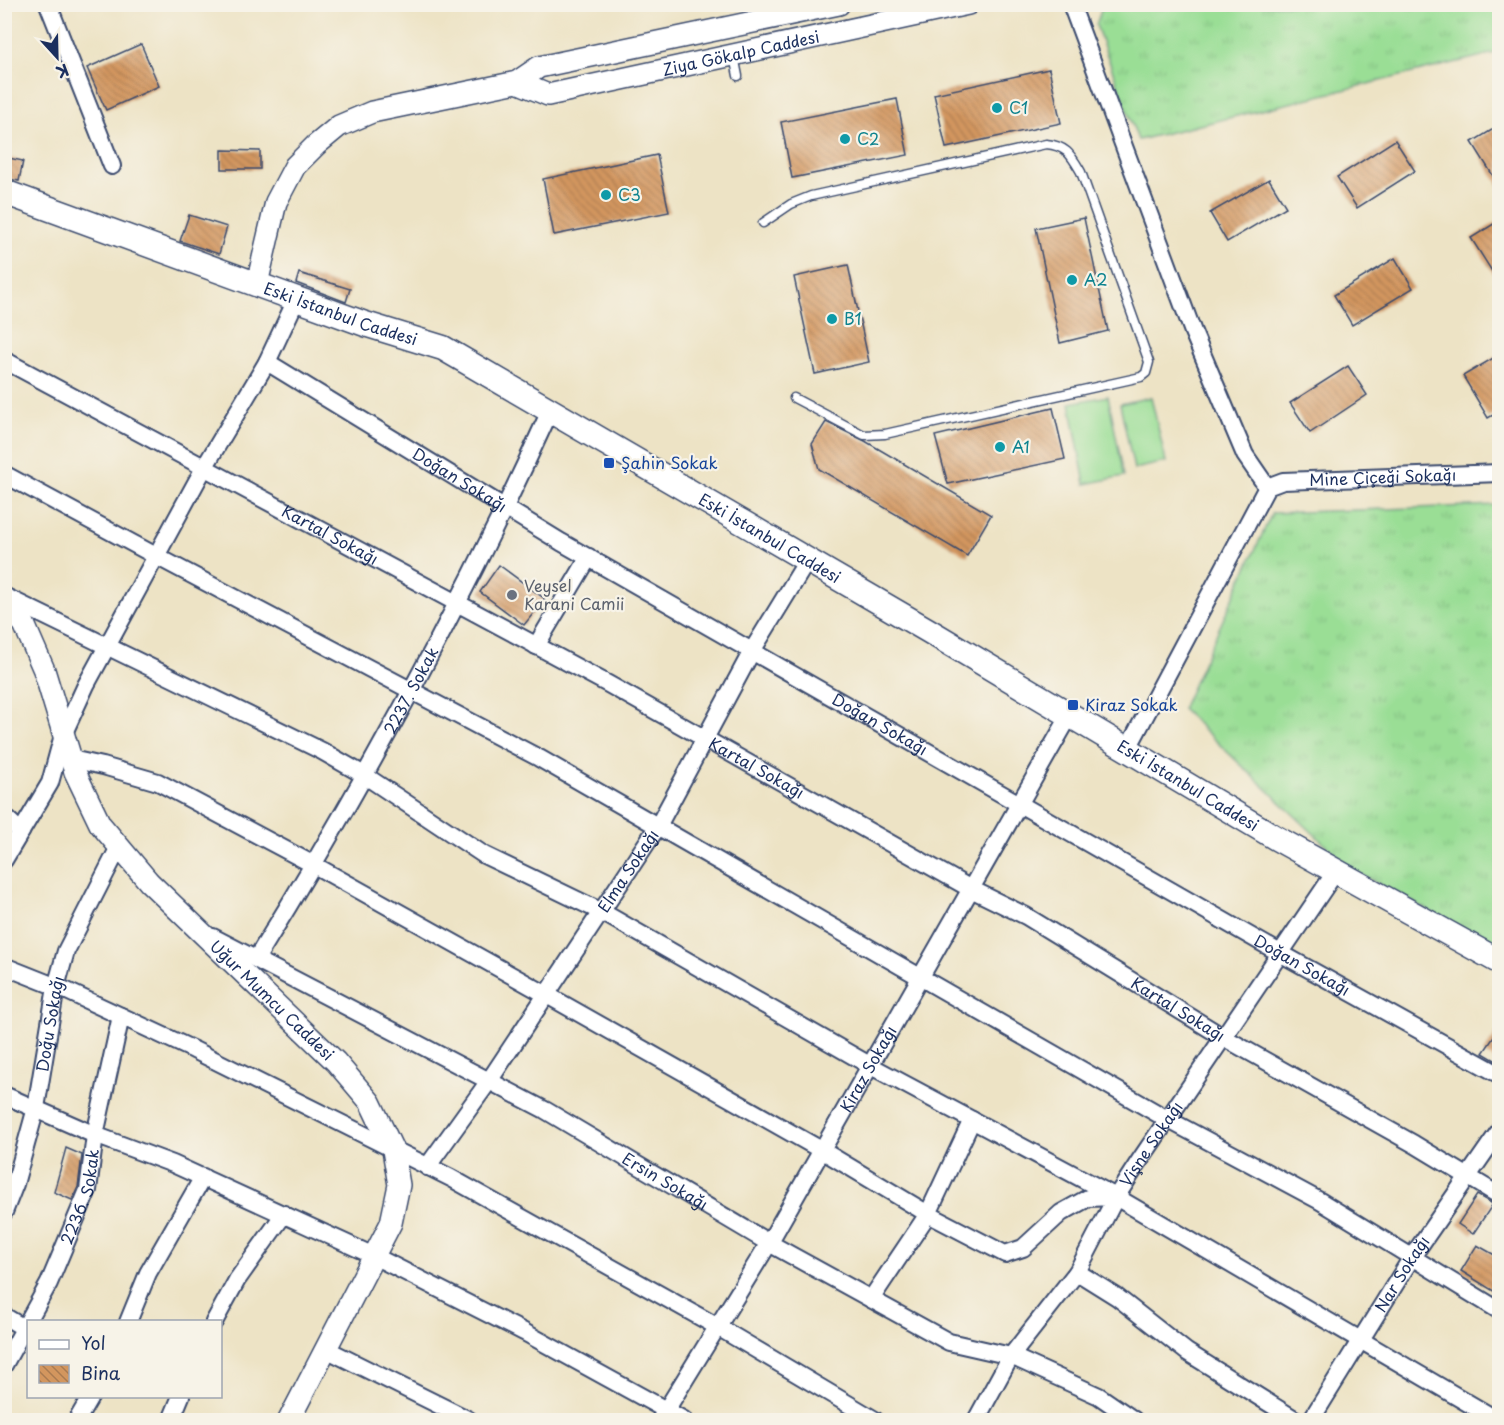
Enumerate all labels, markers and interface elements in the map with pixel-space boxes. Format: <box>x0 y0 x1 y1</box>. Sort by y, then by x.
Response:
street label: Ziya Gökalp Caddesi <box>660 24 821 81</box>
north arrow <box>27 27 87 87</box>
text: K <box>53 59 73 85</box>
place label: C1 <box>1009 95 1028 119</box>
marker: C1 <box>990 101 1004 115</box>
place label: C2 <box>857 126 879 150</box>
marker: C2 <box>838 132 852 146</box>
place label: C3 <box>618 182 641 206</box>
marker: C3 <box>599 188 613 202</box>
place label: A2 <box>1084 267 1108 291</box>
marker: A2 <box>1065 273 1079 287</box>
street label: Eski İstanbul Caddesi <box>261 275 421 350</box>
place label: B1 <box>844 306 862 330</box>
marker: B1 <box>825 312 839 326</box>
place label: A1 <box>1012 434 1030 458</box>
marker: A1 <box>993 440 1007 454</box>
street label: Doğan Sokağı <box>408 441 512 517</box>
place label: Şahin Sokak <box>621 450 718 474</box>
marker: Şahin Sokak <box>602 456 616 470</box>
street label: Mine Çiçeği Sokağı <box>1309 462 1457 491</box>
street label: Eski İstanbul Caddesi <box>695 487 846 588</box>
street label: Kartal Sokağı <box>278 498 383 570</box>
place label: Veysel Karani Camii <box>524 573 625 615</box>
marker: Veysel Karani Camii <box>505 588 519 602</box>
street label: 2237. Sokak <box>377 642 443 738</box>
street label: Doğan Sokağı <box>828 686 933 760</box>
place label: Kiraz Sokak <box>1085 692 1178 716</box>
marker: Kiraz Sokak <box>1066 698 1080 712</box>
street label: Kartal Sokağı <box>705 730 809 804</box>
street label: Eski İstanbul Caddesi <box>1113 733 1264 836</box>
street label: Elma Sokağı <box>591 824 664 917</box>
street label: Doğan Sokağı <box>1250 928 1355 1001</box>
street label: Uğur Mumcu Caddesi <box>205 934 340 1065</box>
street label: Kartal Sokağı <box>1127 970 1230 1047</box>
street label: Doğu Sokağı <box>29 973 70 1074</box>
street label: Kiraz Sokağı <box>833 1021 902 1117</box>
street label: Vişne Sokağı <box>1113 1096 1188 1191</box>
street label: Ersin Sokağı <box>618 1146 713 1215</box>
street label: 2236. Sokak <box>54 1147 104 1248</box>
street label: Nar Sokağı <box>1368 1230 1434 1316</box>
legend <box>27 1320 222 1398</box>
text: Yol <box>81 1329 106 1356</box>
text: Bina <box>81 1359 121 1386</box>

